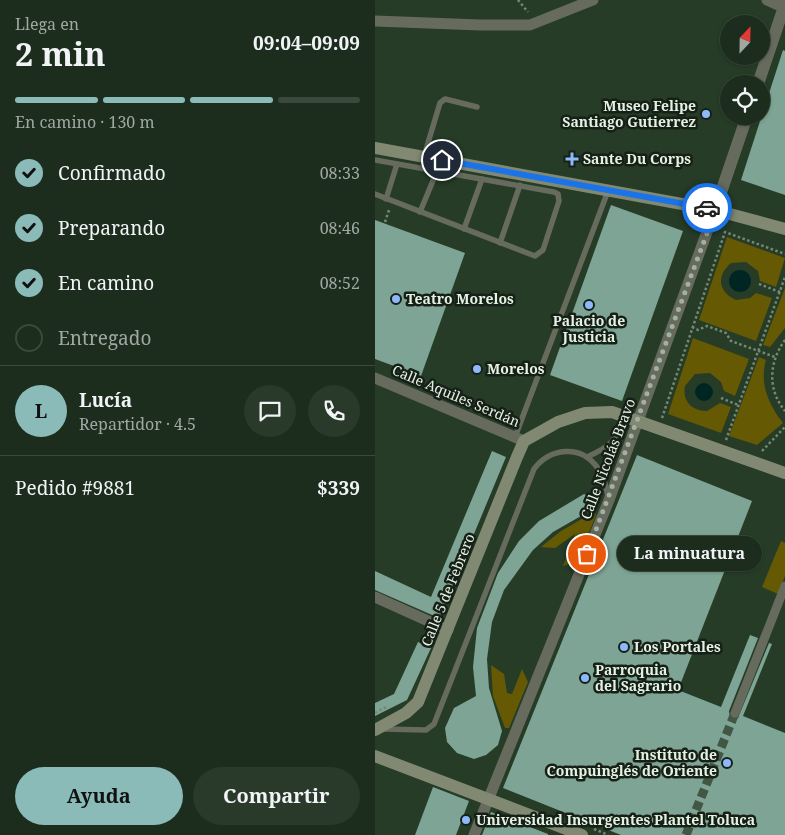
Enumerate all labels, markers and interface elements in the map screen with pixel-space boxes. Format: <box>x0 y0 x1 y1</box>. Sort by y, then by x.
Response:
text: Llega en <box>15 13 79 35</box>
north arrow <box>720 15 770 65</box>
map controls <box>720 15 770 125</box>
text: 09:04–09:09 <box>253 30 360 56</box>
text: 2 min <box>15 32 106 75</box>
button: locate <box>720 75 770 125</box>
place label: Museo Felipe Santiago Gutierrez <box>562 96 696 131</box>
marker: Museo Felipe Santiago Gutierrez <box>700 108 712 120</box>
text: En camino · 130 m <box>15 111 155 133</box>
pin <box>421 139 463 181</box>
icon: home <box>428 146 456 174</box>
place label: Sante Du Corps <box>583 149 691 168</box>
marker: Sante Du Corps <box>565 152 579 166</box>
icon: check <box>15 159 43 187</box>
text: Confirmado <box>58 160 166 186</box>
text: 08:33 <box>320 162 360 184</box>
courier <box>682 183 732 233</box>
icon: car <box>693 194 721 222</box>
icon: check <box>15 214 43 242</box>
text: Preparando <box>58 215 165 241</box>
text: 08:46 <box>320 217 360 239</box>
icon: check <box>15 269 43 297</box>
text: En camino <box>58 270 154 296</box>
text: 08:52 <box>320 272 360 294</box>
place label: Teatro Morelos <box>406 289 514 308</box>
marker: Teatro Morelos <box>390 293 402 305</box>
marker: Palacio de Justicia <box>583 299 595 311</box>
place label: Palacio de Justicia <box>553 311 625 346</box>
text: Entregado <box>58 325 151 351</box>
place label: Morelos <box>487 359 545 378</box>
street label: Calle Aquiles Serdán <box>390 360 523 431</box>
marker: Morelos <box>471 363 483 375</box>
button: chat <box>244 385 296 437</box>
button: phone <box>308 385 360 437</box>
text: Lucía <box>79 387 132 413</box>
street label: Calle Nicolás Bravo <box>576 396 639 522</box>
text: L <box>35 398 47 424</box>
text: Repartidor · 4.5 <box>79 413 196 435</box>
text: Pedido #9881 <box>15 475 135 501</box>
text: $339 <box>317 475 360 501</box>
street label: Calle 5 de Febrero <box>416 531 479 649</box>
pin <box>566 533 608 575</box>
callout: La minuatura <box>617 536 762 572</box>
icon: bag <box>573 540 601 568</box>
text: La minuatura <box>634 542 745 564</box>
place label: Los Portales <box>634 637 721 656</box>
marker: Los Portales <box>618 641 630 653</box>
place label: Parroquia del Sagrario <box>595 660 681 695</box>
marker: Parroquia del Sagrario <box>579 672 591 684</box>
place label: Instituto de Compuinglés de Oriente <box>546 745 717 780</box>
marker: Instituto de Compuinglés de Oriente <box>721 757 733 769</box>
button: Ayuda <box>15 767 183 825</box>
button: Compartir <box>193 767 360 825</box>
place label: Universidad Insurgentes Plantel Toluca <box>476 810 755 829</box>
marker: Universidad Insurgentes Plantel Toluca <box>460 814 472 826</box>

